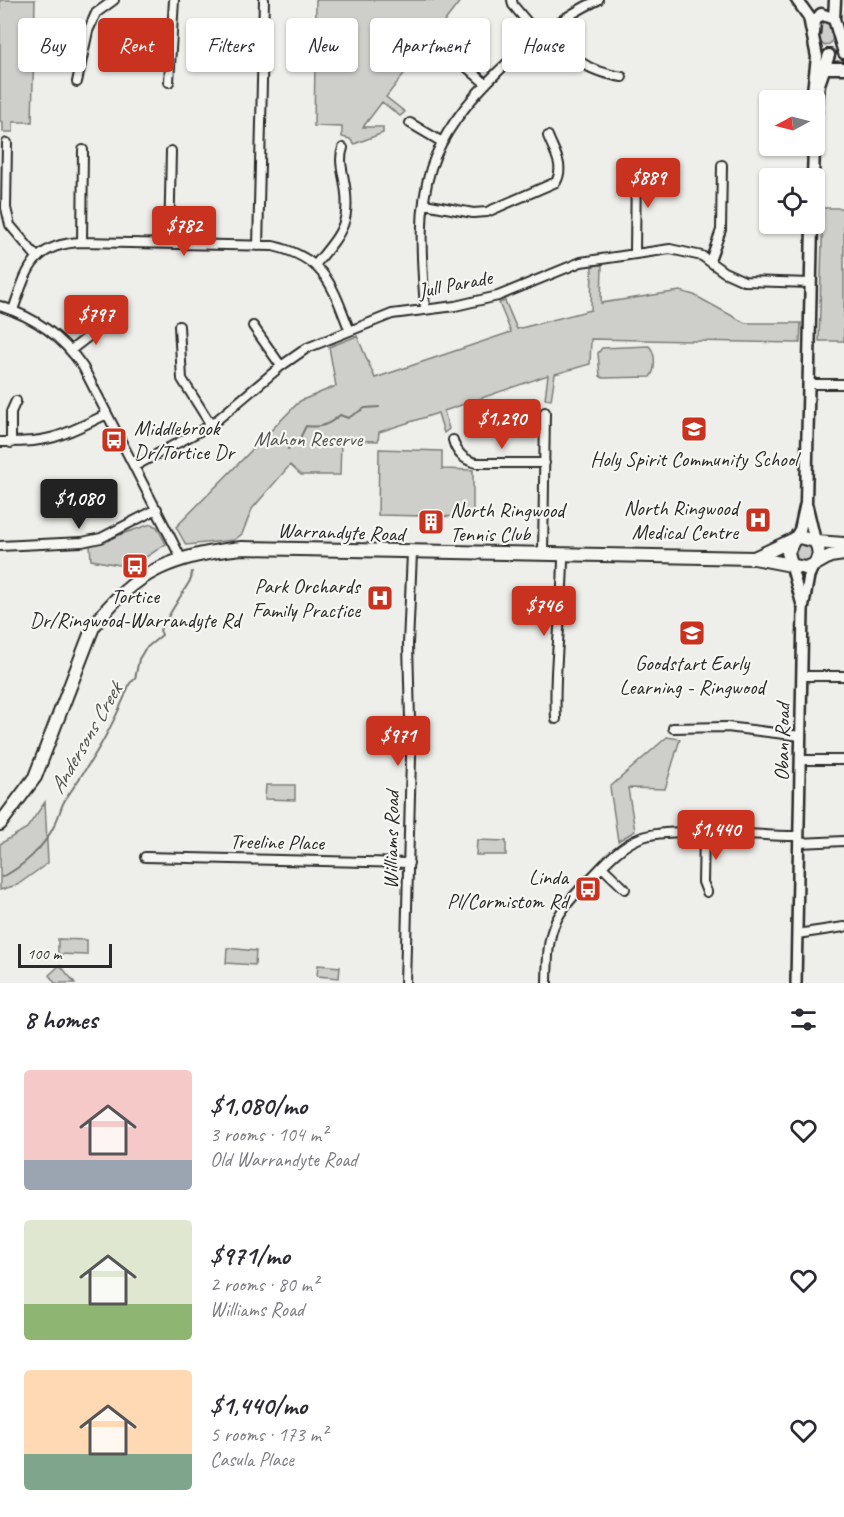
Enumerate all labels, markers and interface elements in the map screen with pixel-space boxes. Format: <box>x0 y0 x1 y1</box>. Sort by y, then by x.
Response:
chip: Buy <box>18 18 86 72</box>
chip: Rent <box>98 18 174 72</box>
chip: Filters <box>186 18 274 72</box>
chip: New <box>286 18 358 72</box>
chip: Apartment <box>370 18 490 72</box>
chip: House <box>502 18 585 72</box>
north arrow <box>759 90 825 156</box>
map controls <box>759 90 825 234</box>
pin: $889 <box>612 158 684 209</box>
text: $889 <box>630 165 666 190</box>
button: locate <box>759 168 825 234</box>
pin: $782 <box>148 206 220 257</box>
text: $782 <box>166 213 202 238</box>
street label: Jull Parade <box>415 264 496 304</box>
pin: $797 <box>60 295 132 346</box>
text: $797 <box>78 302 114 327</box>
pin: $1,290 <box>453 399 551 450</box>
text: $1,290 <box>478 406 526 431</box>
school or university icon: Holy Spirit Community School <box>679 414 709 444</box>
place label: Middlebrook Dr/Tortice Dr <box>134 415 237 465</box>
bus stop icon: Middlebrook Dr/Tortice Dr <box>99 425 129 455</box>
park label: Mahon Reserve <box>254 426 363 452</box>
place label: Holy Spirit Community School <box>590 446 801 472</box>
pin: $1,080 <box>30 479 128 530</box>
text: $1,080 <box>55 486 103 511</box>
place label: North Ringwood Medical Centre <box>624 495 742 545</box>
place label: North Ringwood Tennis Club <box>450 497 568 547</box>
hospital icon: North Ringwood Medical Centre <box>743 505 773 535</box>
building icon: North Ringwood Tennis Club <box>416 507 446 537</box>
street label: Warrandyte Road <box>277 517 409 547</box>
bus stop icon: Tortice Dr/Ringwood-Warrandyte Rd <box>120 551 150 581</box>
place label: Park Orchards Family Practice <box>252 573 362 623</box>
place label: Tortice Dr/Ringwood-Warrandyte Rd <box>30 583 244 633</box>
hospital icon: Park Orchards Family Practice <box>365 583 395 613</box>
pin: $746 <box>508 586 580 637</box>
text: $746 <box>526 593 562 618</box>
school or university icon: Goodstart Early Learning - Ringwood <box>677 618 707 648</box>
place label: Goodstart Early Learning - Ringwood <box>619 650 768 700</box>
water label: Andersons Creek <box>43 675 131 799</box>
street label: Oban Road <box>768 700 796 781</box>
pin: $971 <box>362 716 434 767</box>
text: $971 <box>380 723 416 748</box>
street label: Williams Road <box>377 787 405 889</box>
pin: $1,440 <box>667 810 765 861</box>
text: $1,440 <box>692 817 740 842</box>
street label: Treeline Place <box>230 828 325 856</box>
place label: Linda Pl/Cormistom Rd <box>447 864 571 914</box>
bus stop icon: Linda Pl/Cormistom Rd <box>573 874 603 904</box>
scale bar <box>18 941 112 968</box>
text: 100 m <box>27 944 61 964</box>
text: 8 homes <box>24 1003 97 1036</box>
icon: filters <box>787 1003 820 1036</box>
text: $1,080/mo <box>210 1089 307 1122</box>
icon: home <box>72 1094 144 1166</box>
icon: heart <box>787 1114 820 1147</box>
text: 3 rooms · 104 m² <box>210 1122 327 1147</box>
text: Old Warrandyte Road <box>210 1147 357 1172</box>
text: $971/mo <box>210 1239 290 1272</box>
icon: home <box>72 1244 144 1316</box>
icon: heart <box>787 1264 820 1297</box>
text: 2 rooms · 80 m² <box>210 1272 318 1297</box>
text: Williams Road <box>210 1297 304 1322</box>
text: $1,440/mo <box>210 1389 307 1422</box>
icon: home <box>72 1394 144 1466</box>
icon: heart <box>787 1414 820 1447</box>
text: 5 rooms · 173 m² <box>210 1422 327 1447</box>
text: Casula Place <box>210 1447 294 1472</box>

